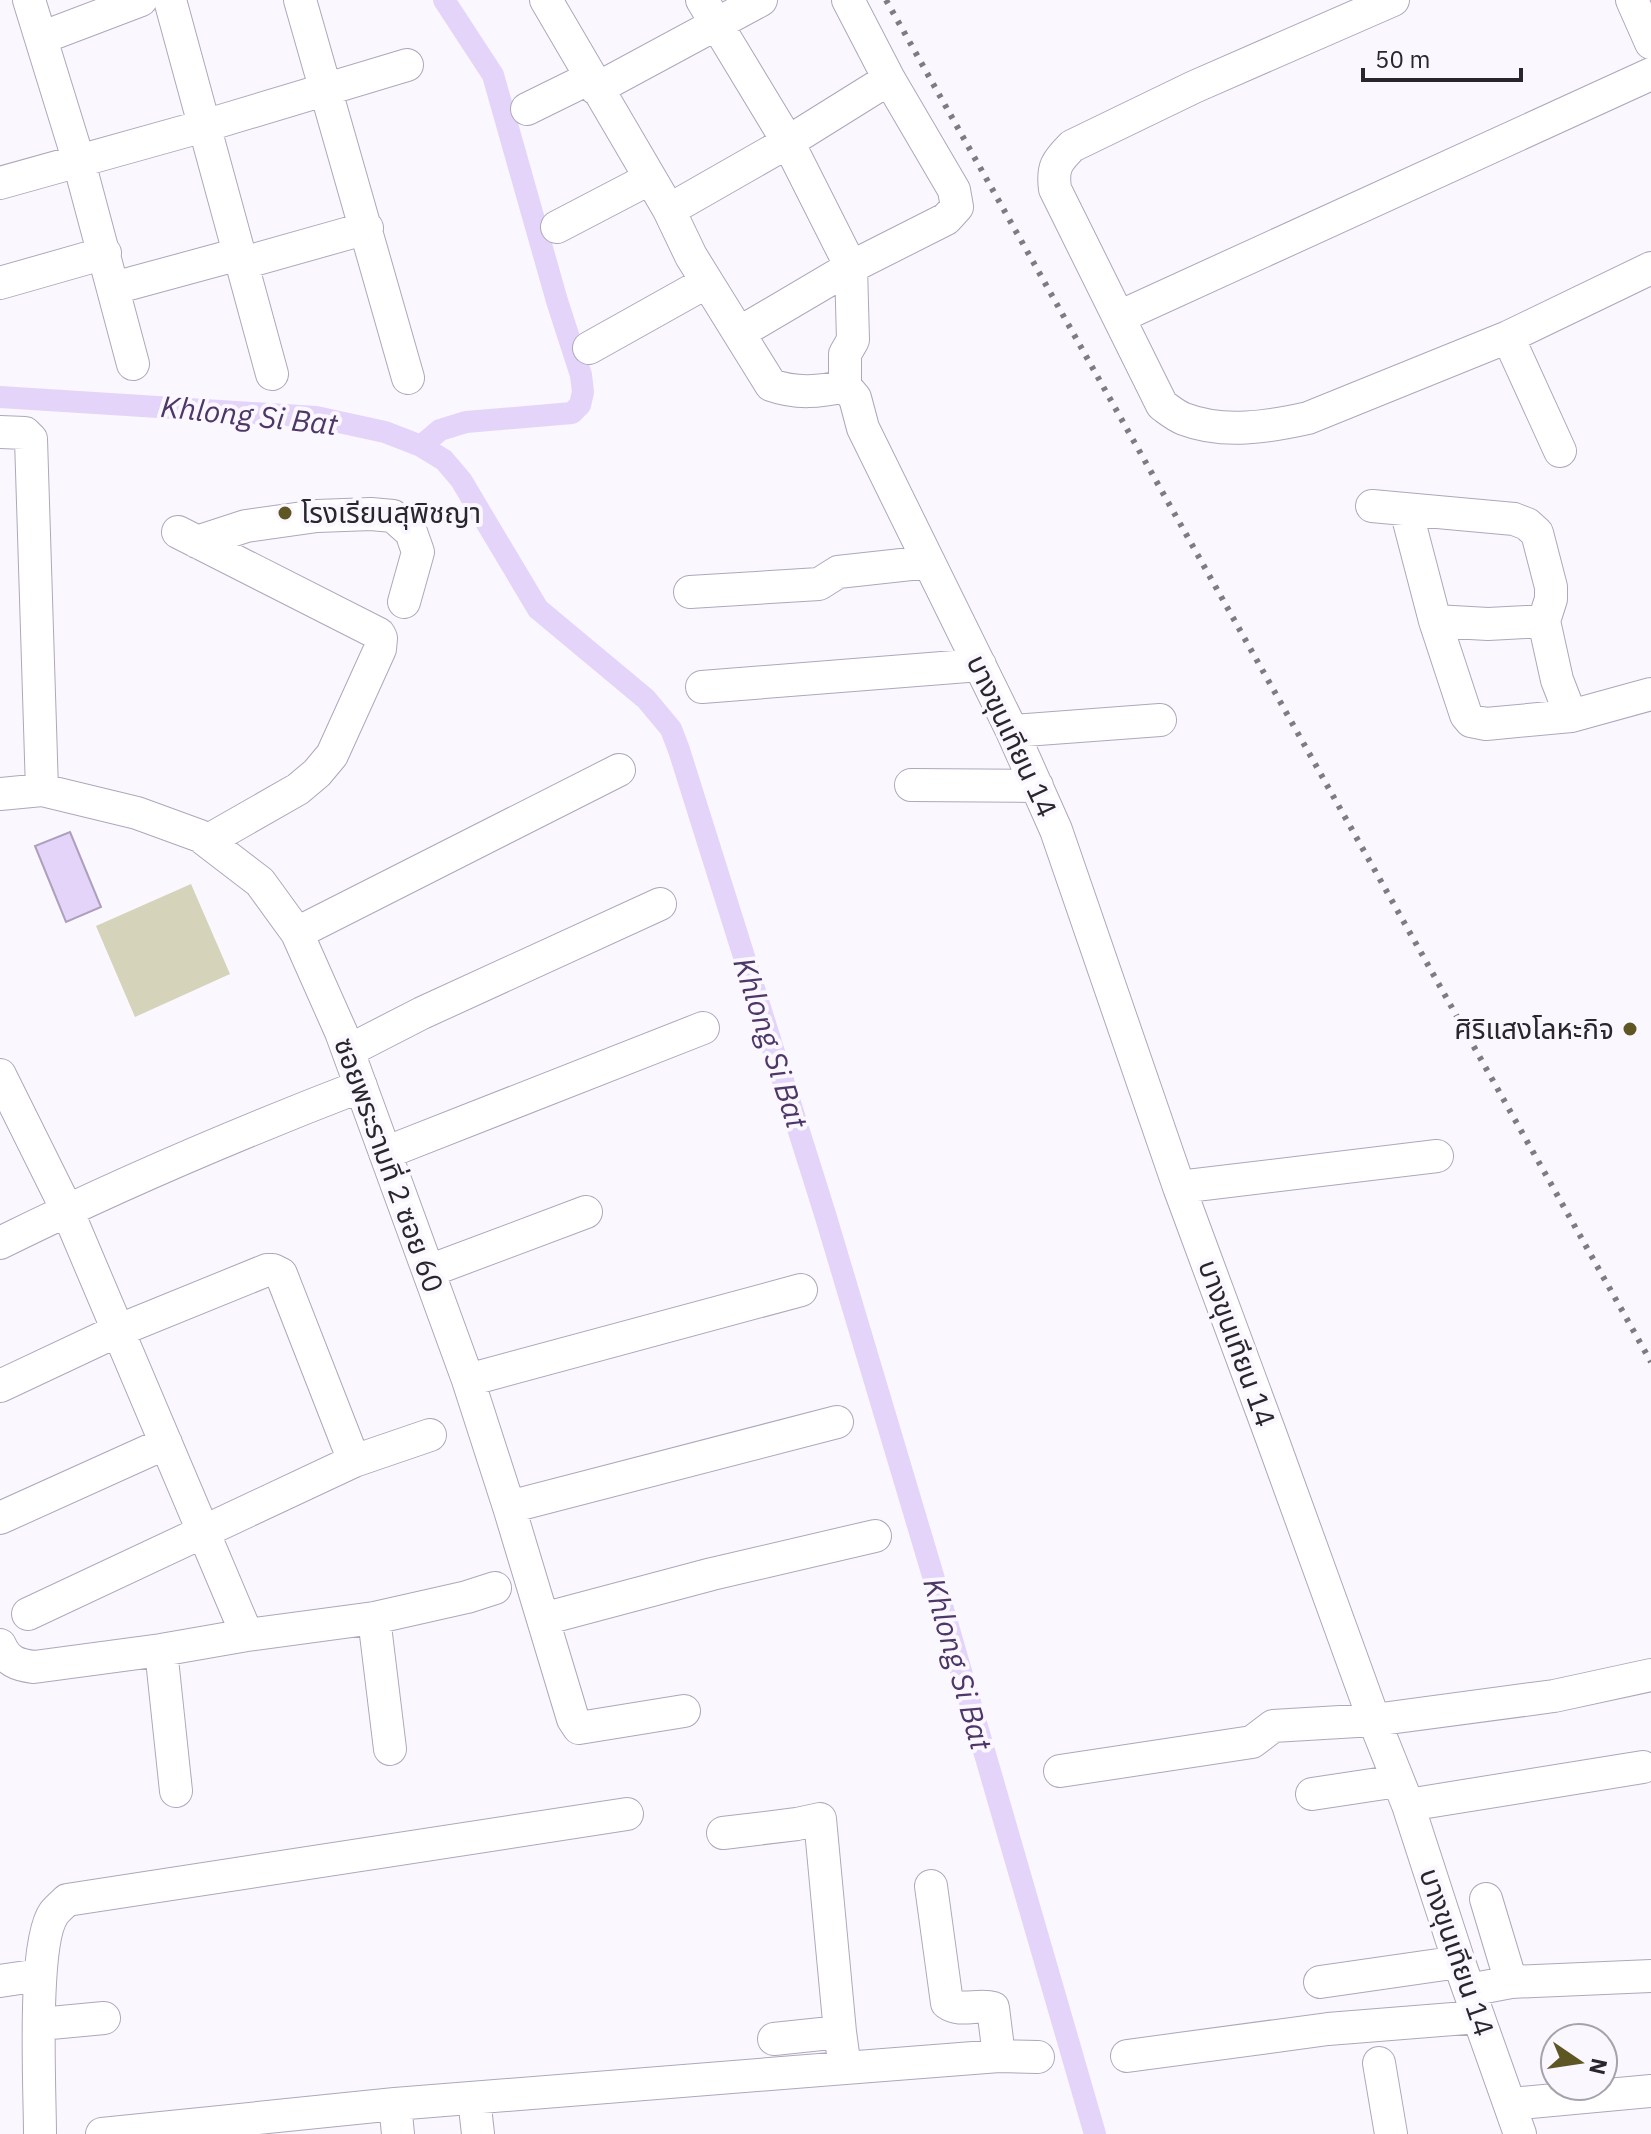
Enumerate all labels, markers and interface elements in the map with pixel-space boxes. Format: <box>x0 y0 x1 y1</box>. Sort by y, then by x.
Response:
scale bar <box>1363 32 1521 82</box>
text: 50 m <box>1375 43 1430 75</box>
water label: Khlong Si Bat <box>159 386 341 443</box>
place label: โรงเรียนสุพิชญา <box>301 494 481 531</box>
marker: โรงเรียนสุพิชญา <box>276 504 294 522</box>
street label: บางขุนเทียน 14 <box>959 649 1066 823</box>
water label: Khlong Si Bat <box>726 952 818 1134</box>
place label: ศิริแสงโลหะกิจ <box>1454 1010 1614 1047</box>
marker: ศิริแสงโลหะกิจ <box>1621 1020 1639 1038</box>
street label: ซอยพระรามที่ 2 ซอย 60 <box>326 1032 453 1297</box>
street label: บางขุนเทียน 14 <box>1190 1254 1285 1431</box>
water label: Khlong Si Bat <box>915 1573 1002 1755</box>
street label: บางขุนเทียน 14 <box>1411 1863 1503 2041</box>
north arrow <box>1539 2022 1619 2102</box>
text: N <box>1583 2056 1615 2078</box>

